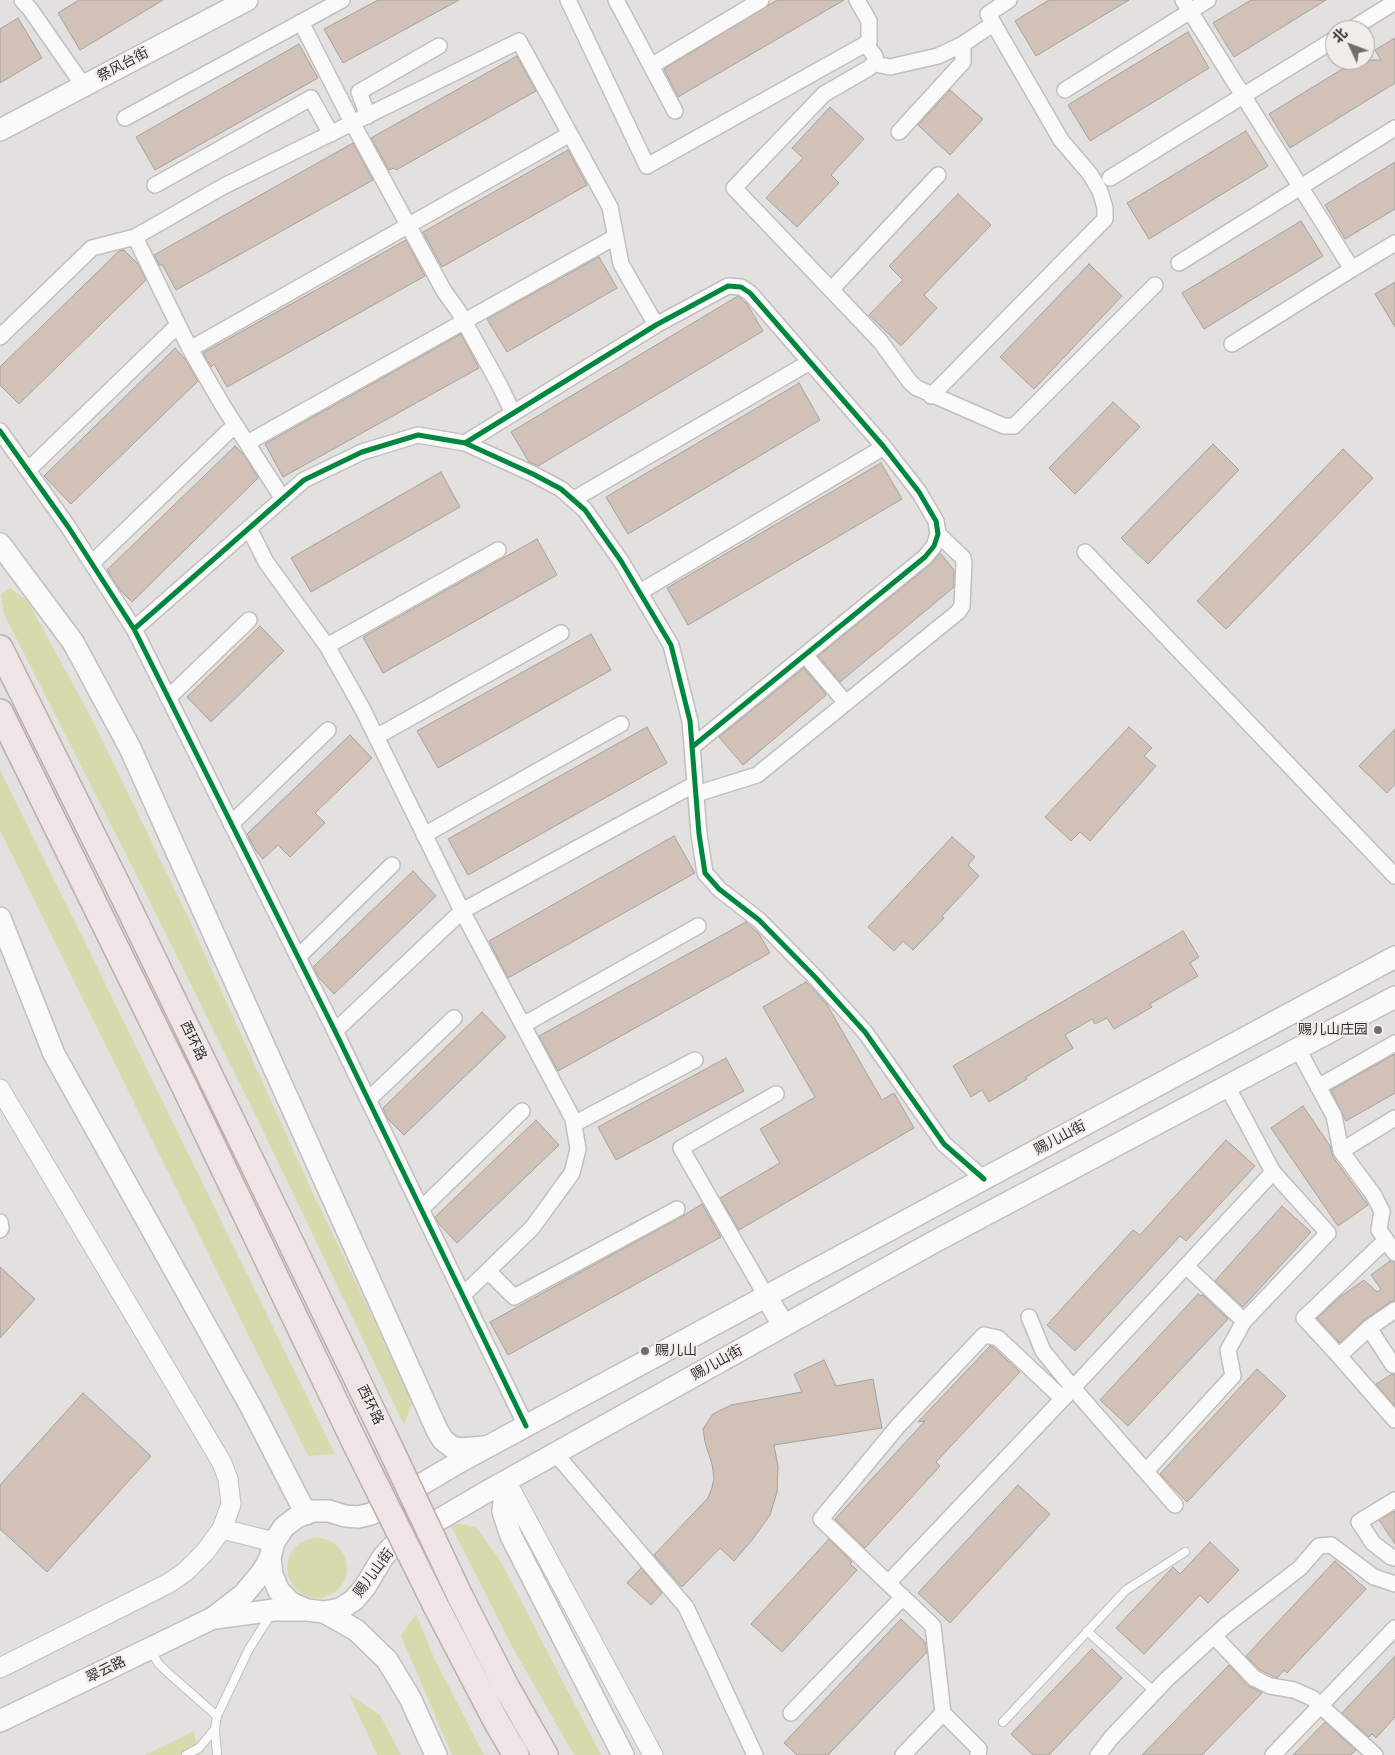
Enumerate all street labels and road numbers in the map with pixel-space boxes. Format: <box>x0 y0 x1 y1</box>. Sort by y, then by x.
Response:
street label: 祭风台街 <box>94 44 152 86</box>
street label: 西环路 <box>176 1018 210 1064</box>
street label: 赐儿山街 <box>1031 1117 1089 1159</box>
street label: 赐儿山街 <box>688 1342 746 1384</box>
street label: 西环路 <box>353 1382 387 1428</box>
street label: 赐儿山街 <box>350 1546 398 1600</box>
street label: 翠云路 <box>83 1653 129 1687</box>

